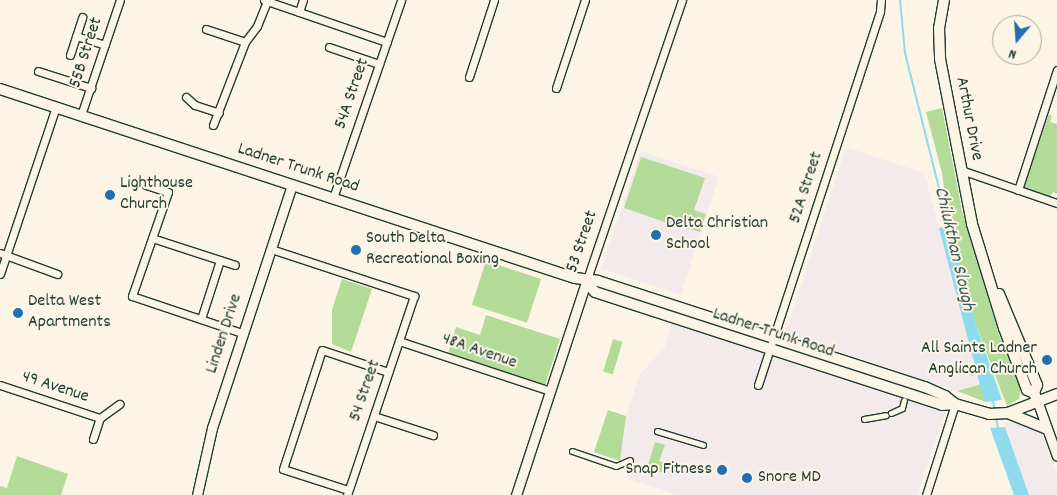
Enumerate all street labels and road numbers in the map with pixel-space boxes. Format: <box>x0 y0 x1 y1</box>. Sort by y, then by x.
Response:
street label: 55B Street <box>65 15 109 91</box>
street label: 54A Street <box>331 56 375 132</box>
street label: Arthur Drive <box>949 75 987 163</box>
street label: Ladner Trunk Road <box>235 139 361 199</box>
street label: 52A Street <box>785 150 829 226</box>
street label: 53 Street <box>562 208 604 276</box>
street label: Linden Drive <box>202 291 248 377</box>
street label: Ladner Trunk Road <box>710 304 836 364</box>
street label: 48A Avenue <box>439 329 519 375</box>
street label: 54 Street <box>345 357 387 425</box>
street label: 49 Avenue <box>19 367 91 409</box>

